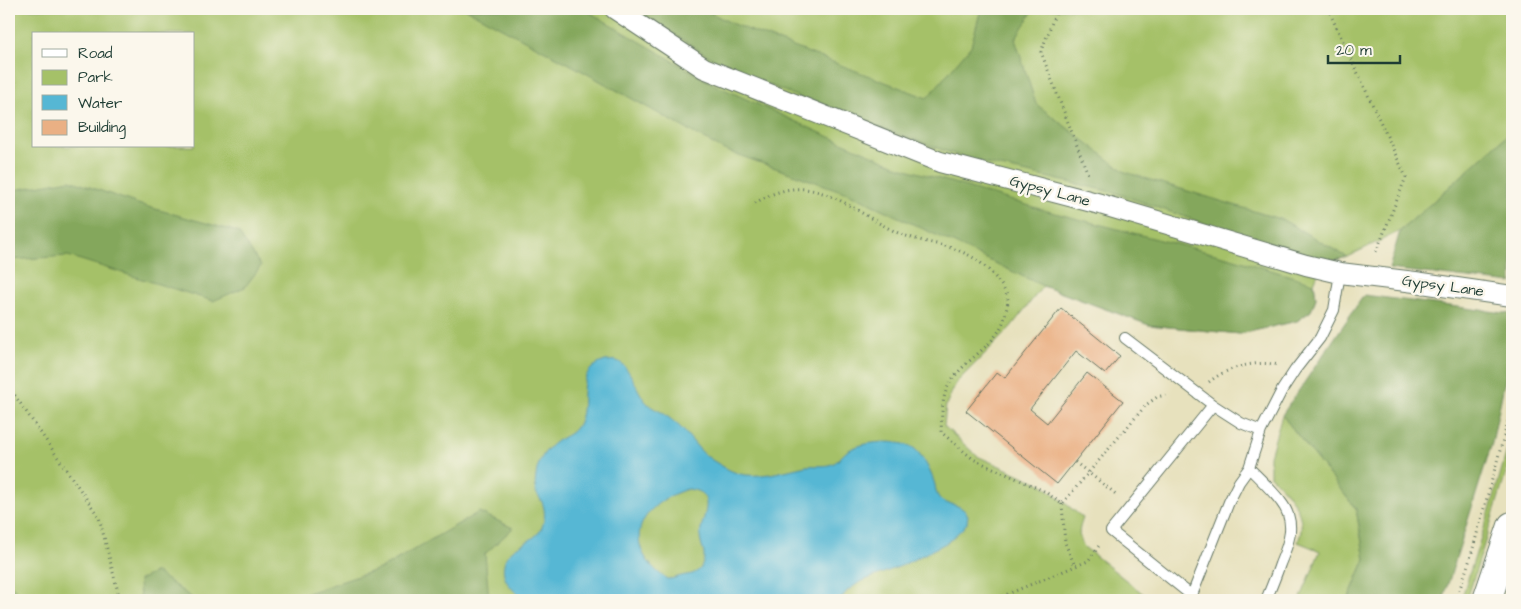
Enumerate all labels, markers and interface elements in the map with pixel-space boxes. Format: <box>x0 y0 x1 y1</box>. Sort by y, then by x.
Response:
legend <box>32 32 195 148</box>
scale bar <box>1328 32 1401 64</box>
text: 20 m <box>1336 40 1372 61</box>
text: Road <box>78 43 113 64</box>
text: Park <box>78 67 113 88</box>
text: Water <box>78 93 122 114</box>
text: Building <box>78 117 126 139</box>
street label: Gypsy Lane <box>1007 170 1093 213</box>
street label: Gypsy Lane <box>1401 270 1485 303</box>

